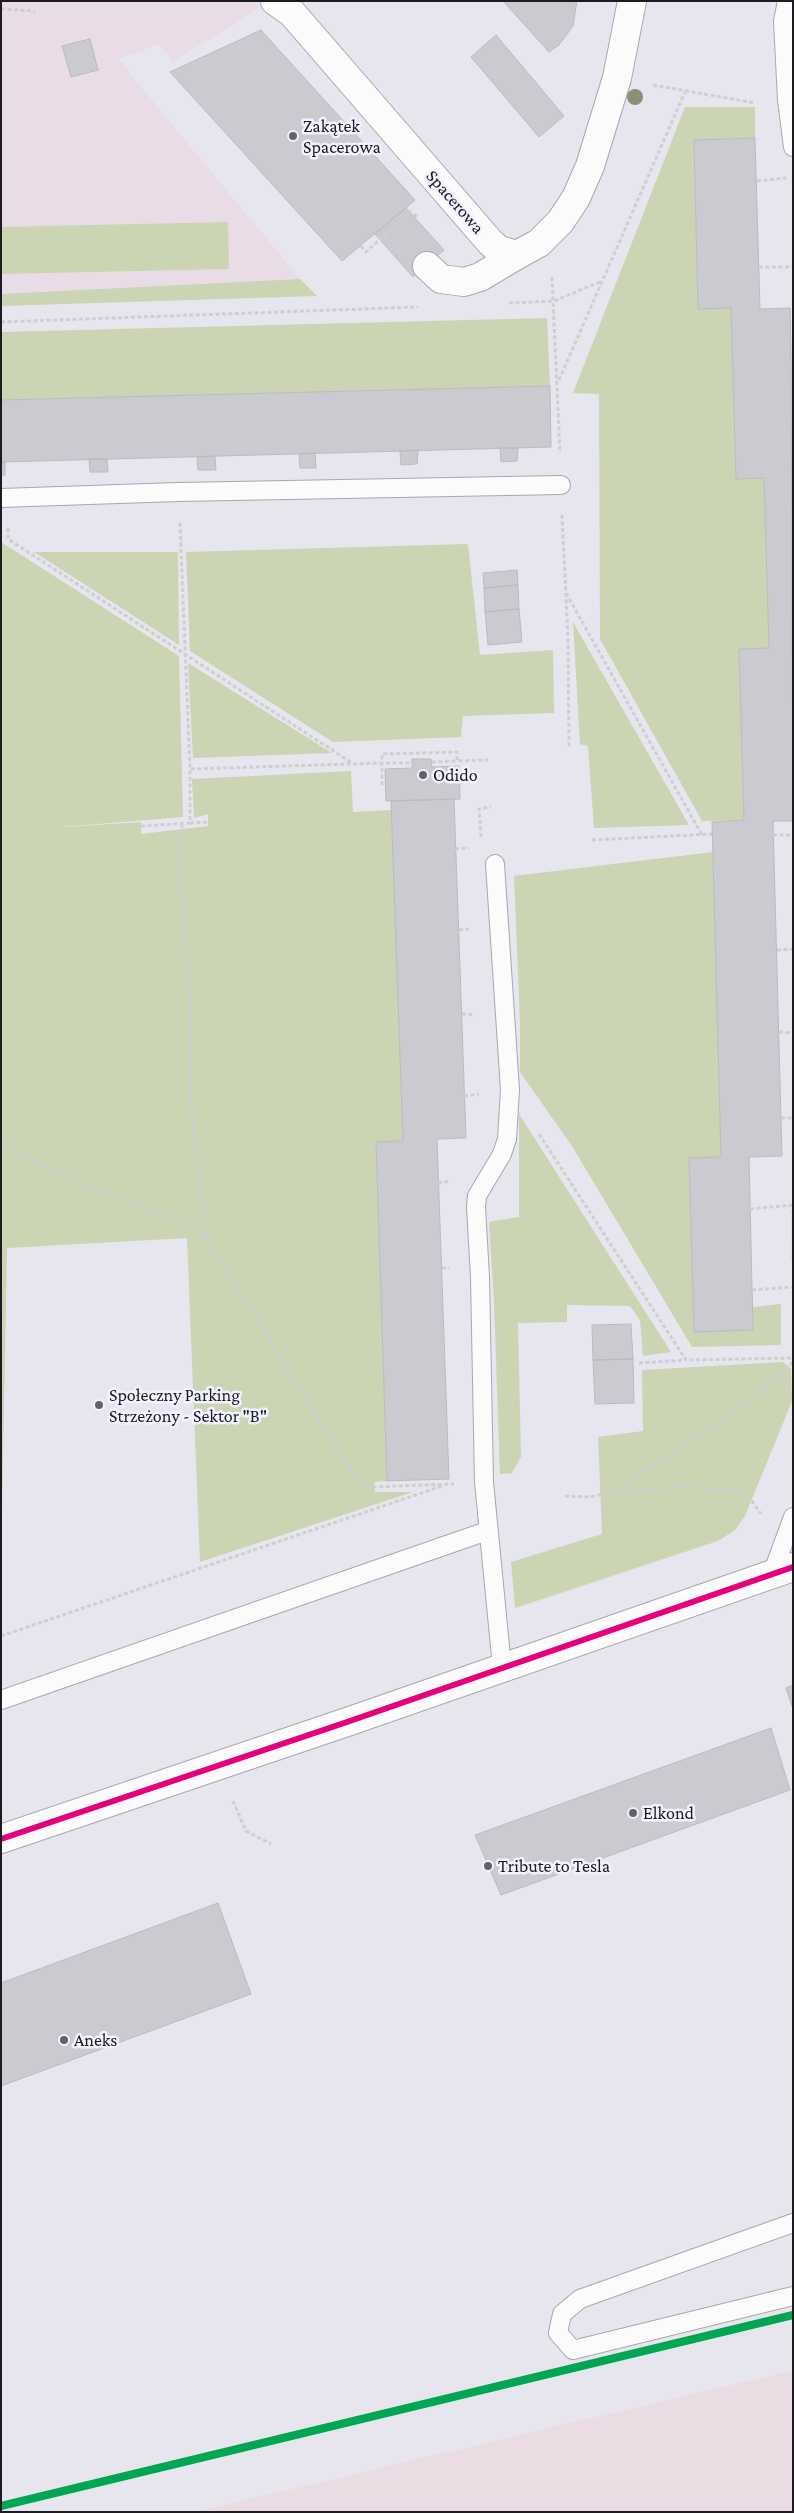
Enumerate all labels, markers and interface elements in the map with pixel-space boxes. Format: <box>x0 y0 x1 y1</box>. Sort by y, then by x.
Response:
place label: Zakątek Spacerowa <box>303 115 381 158</box>
marker: Zakątek Spacerowa <box>287 130 299 142</box>
street label: Spacerowa <box>421 166 489 238</box>
place label: Odido <box>433 764 478 786</box>
marker: Odido <box>417 769 429 781</box>
place label: Społeczny Parking Strzeżony - Sektor "B" <box>109 1384 267 1426</box>
marker: Społeczny Parking Strzeżony - Sektor "B" <box>93 1399 105 1411</box>
place label: Elkond <box>643 1802 694 1824</box>
marker: Elkond <box>627 1807 639 1819</box>
place label: Tribute to Tesla <box>498 1855 610 1877</box>
marker: Tribute to Tesla <box>482 1860 494 1872</box>
place label: Aneks <box>74 2029 117 2051</box>
marker: Aneks <box>58 2034 70 2046</box>

